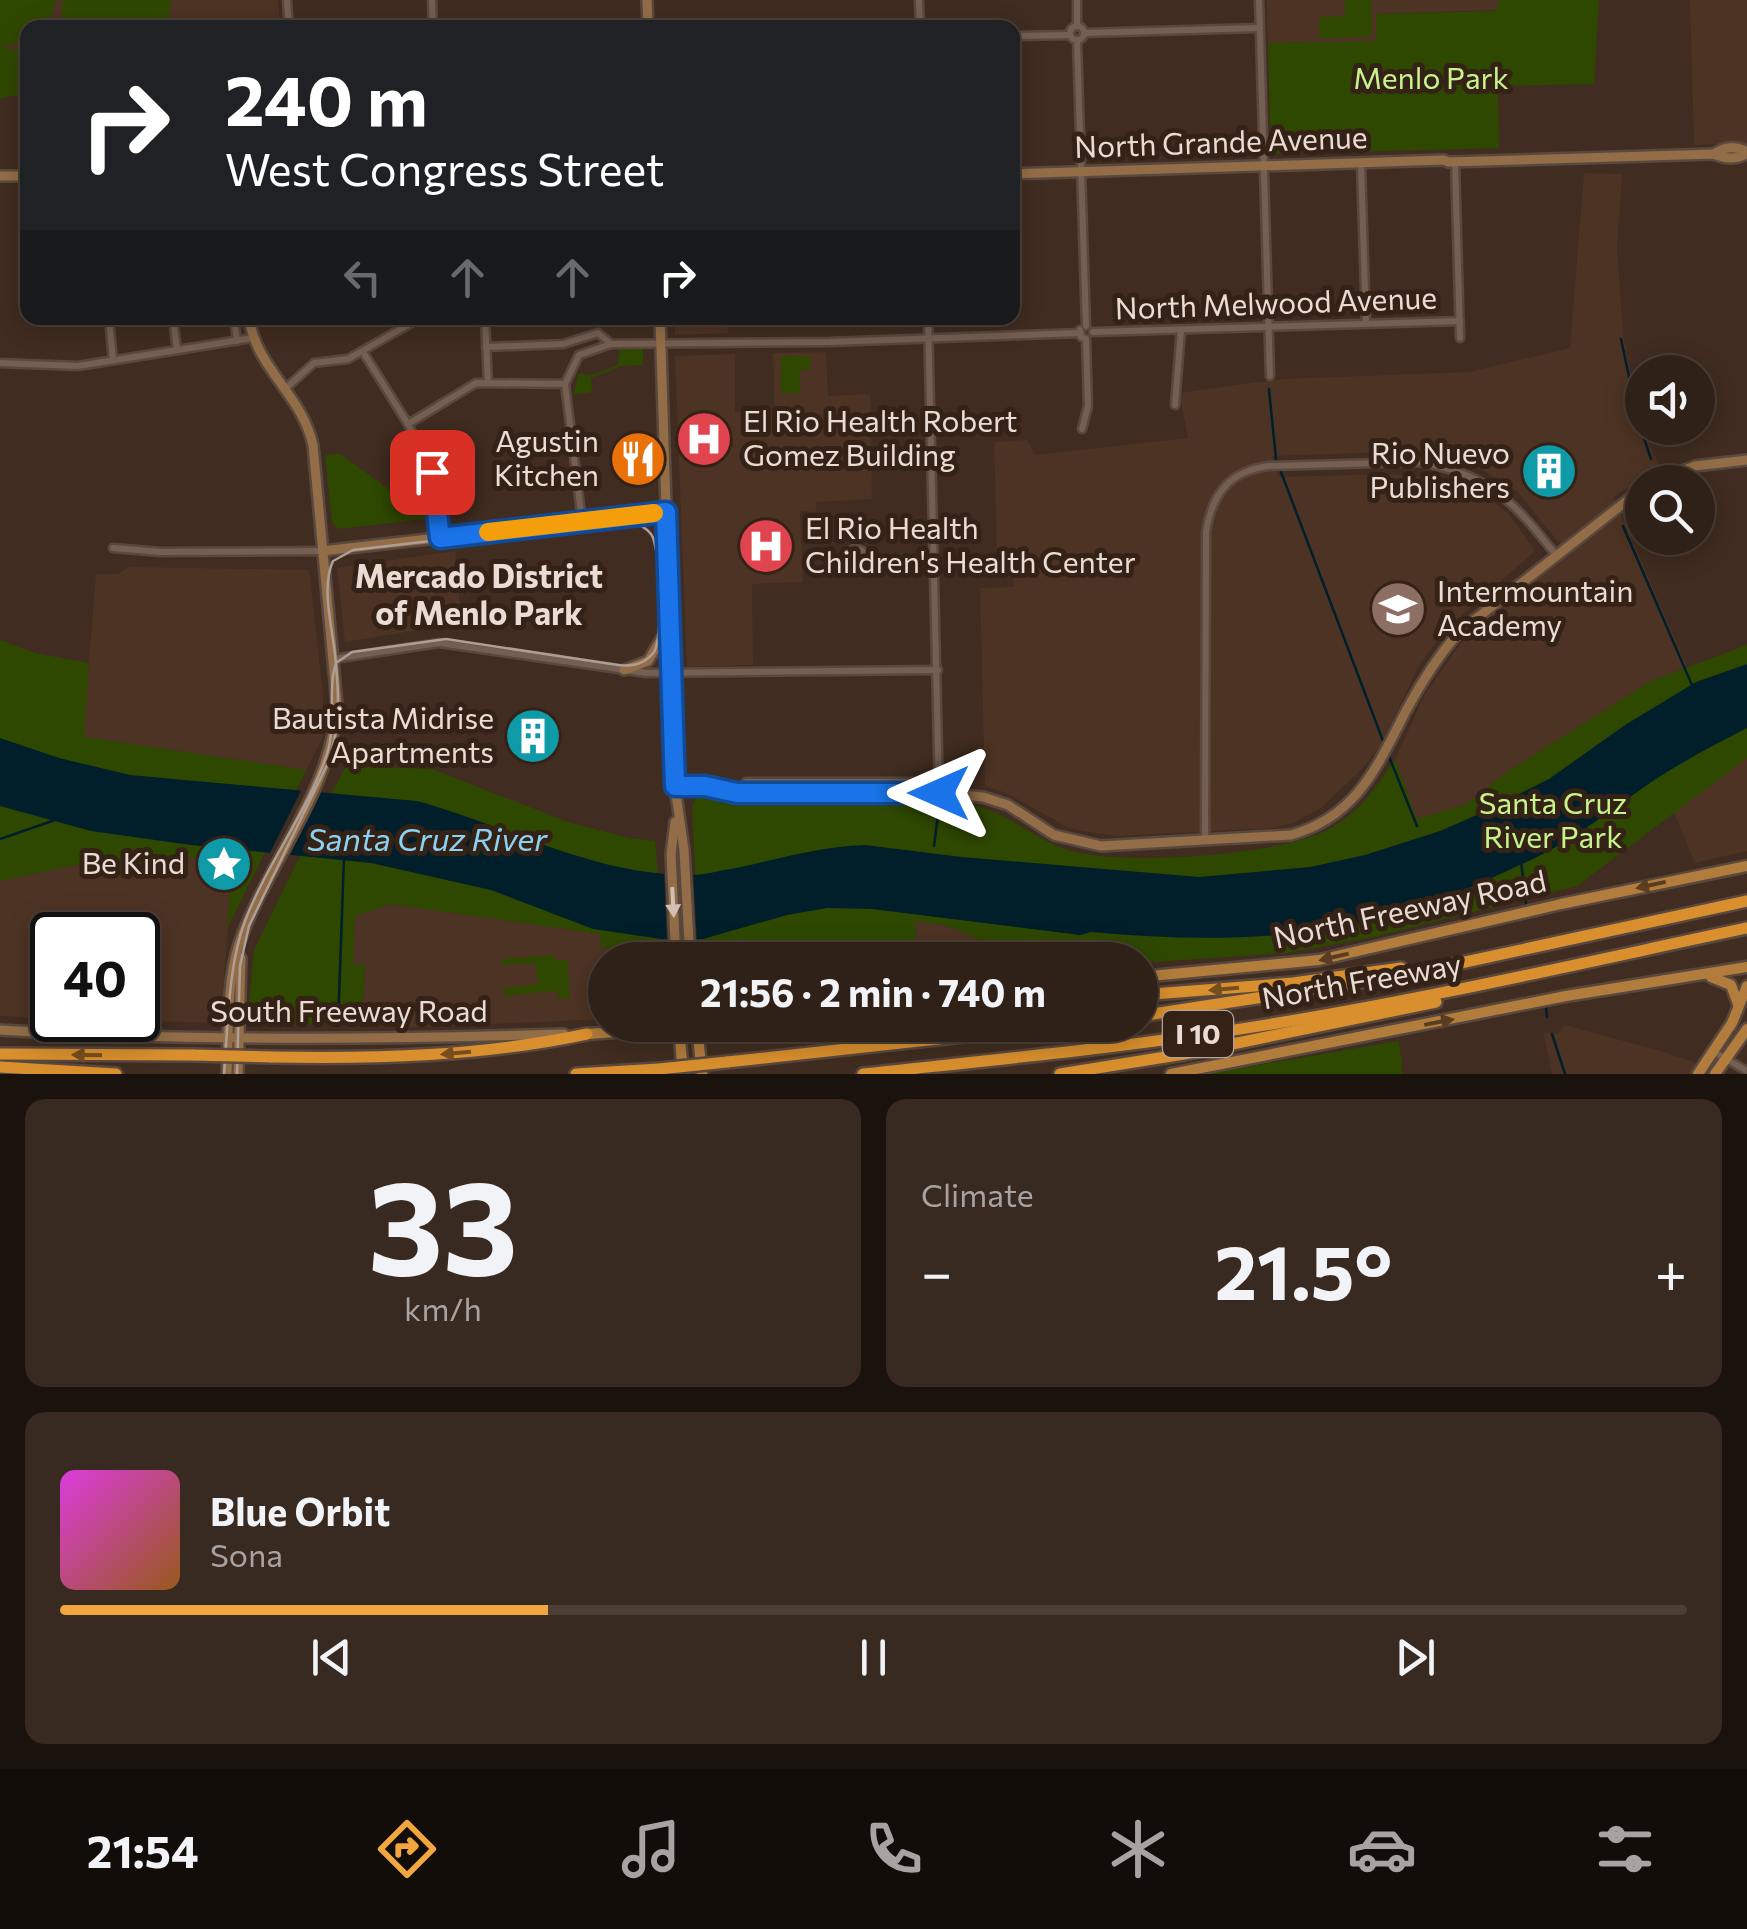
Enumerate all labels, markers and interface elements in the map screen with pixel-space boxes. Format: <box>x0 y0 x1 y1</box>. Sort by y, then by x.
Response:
text: 240 m <box>225 55 428 140</box>
park label: Menlo Park <box>1353 58 1509 95</box>
icon: right <box>60 60 190 190</box>
street label: North Grande Avenue <box>1074 117 1368 164</box>
text: West Congress Street <box>225 140 664 195</box>
icon: left <box>335 250 390 305</box>
icon: ahead <box>440 250 495 305</box>
icon: ahead <box>545 250 600 305</box>
icon: right <box>650 250 705 305</box>
street label: North Melwood Avenue <box>1114 277 1438 326</box>
map controls <box>1625 355 1715 555</box>
button: sound <box>1625 355 1715 445</box>
place label: El Rio Health Robert Gomez Building <box>743 401 1017 472</box>
hospital icon: El Rio Health Robert Gomez Building <box>674 409 734 469</box>
place label: Agustin Kitchen <box>494 421 599 492</box>
restaurant icon: Agustin Kitchen <box>608 429 668 489</box>
pin <box>390 430 475 515</box>
place label: Rio Nuevo Publishers <box>1370 433 1510 504</box>
building icon: Rio Nuevo Publishers <box>1519 441 1579 501</box>
icon: arrive <box>405 445 460 500</box>
button: search <box>1625 465 1715 555</box>
place label: El Rio Health Children's Health Center <box>805 508 1136 579</box>
hospital icon: El Rio Health Children's Health Center <box>736 516 796 576</box>
district label: Mercado District of Menlo Park <box>355 555 603 632</box>
place label: Intermountain Academy <box>1437 571 1633 642</box>
school or university icon: Intermountain Academy <box>1368 579 1428 639</box>
place label: Bautista Midrise Apartments <box>272 698 494 769</box>
building icon: Bautista Midrise Apartments <box>503 706 563 766</box>
position arrow <box>887 741 991 845</box>
park label: Santa Cruz River Park <box>1479 783 1627 854</box>
water label: Santa Cruz River <box>307 818 548 858</box>
place icon: Be Kind <box>194 834 254 894</box>
place label: Be Kind <box>82 843 185 880</box>
street label: North Freeway Road <box>1270 861 1549 955</box>
one-way arrow <box>1636 878 1667 894</box>
one-way arrow <box>665 886 681 918</box>
speed limit sign: 40 <box>30 912 160 1042</box>
street label: North Freeway <box>1259 944 1464 1015</box>
one-way arrow <box>1318 950 1349 965</box>
text: 21:56 · 2 min · 740 m <box>700 968 1046 1015</box>
one-way arrow <box>1207 981 1239 997</box>
street label: South Freeway Road <box>210 991 488 1028</box>
road number: I 10 <box>1163 1011 1233 1057</box>
one-way arrow <box>1424 1014 1455 1029</box>
one-way arrow <box>71 1046 103 1062</box>
one-way arrow <box>439 1046 471 1062</box>
text: 33 <box>368 1143 518 1302</box>
text: Climate <box>921 1174 1034 1214</box>
text: 21.5° <box>1214 1224 1393 1315</box>
text: − <box>921 1237 952 1304</box>
text: + <box>1655 1237 1687 1304</box>
text: km/h <box>404 1288 482 1328</box>
text: Blue Orbit <box>210 1487 390 1534</box>
text: Sona <box>210 1534 283 1574</box>
icon: previous <box>304 1630 359 1685</box>
icon: pause <box>846 1630 901 1685</box>
icon: next <box>1388 1630 1443 1685</box>
icon: directions <box>372 1814 442 1884</box>
icon: music <box>616 1814 686 1884</box>
icon: phone <box>859 1814 929 1884</box>
icon: climate <box>1103 1814 1173 1884</box>
icon: car <box>1347 1814 1417 1884</box>
icon: filters <box>1590 1814 1660 1884</box>
text: 21:54 <box>87 1822 199 1877</box>

